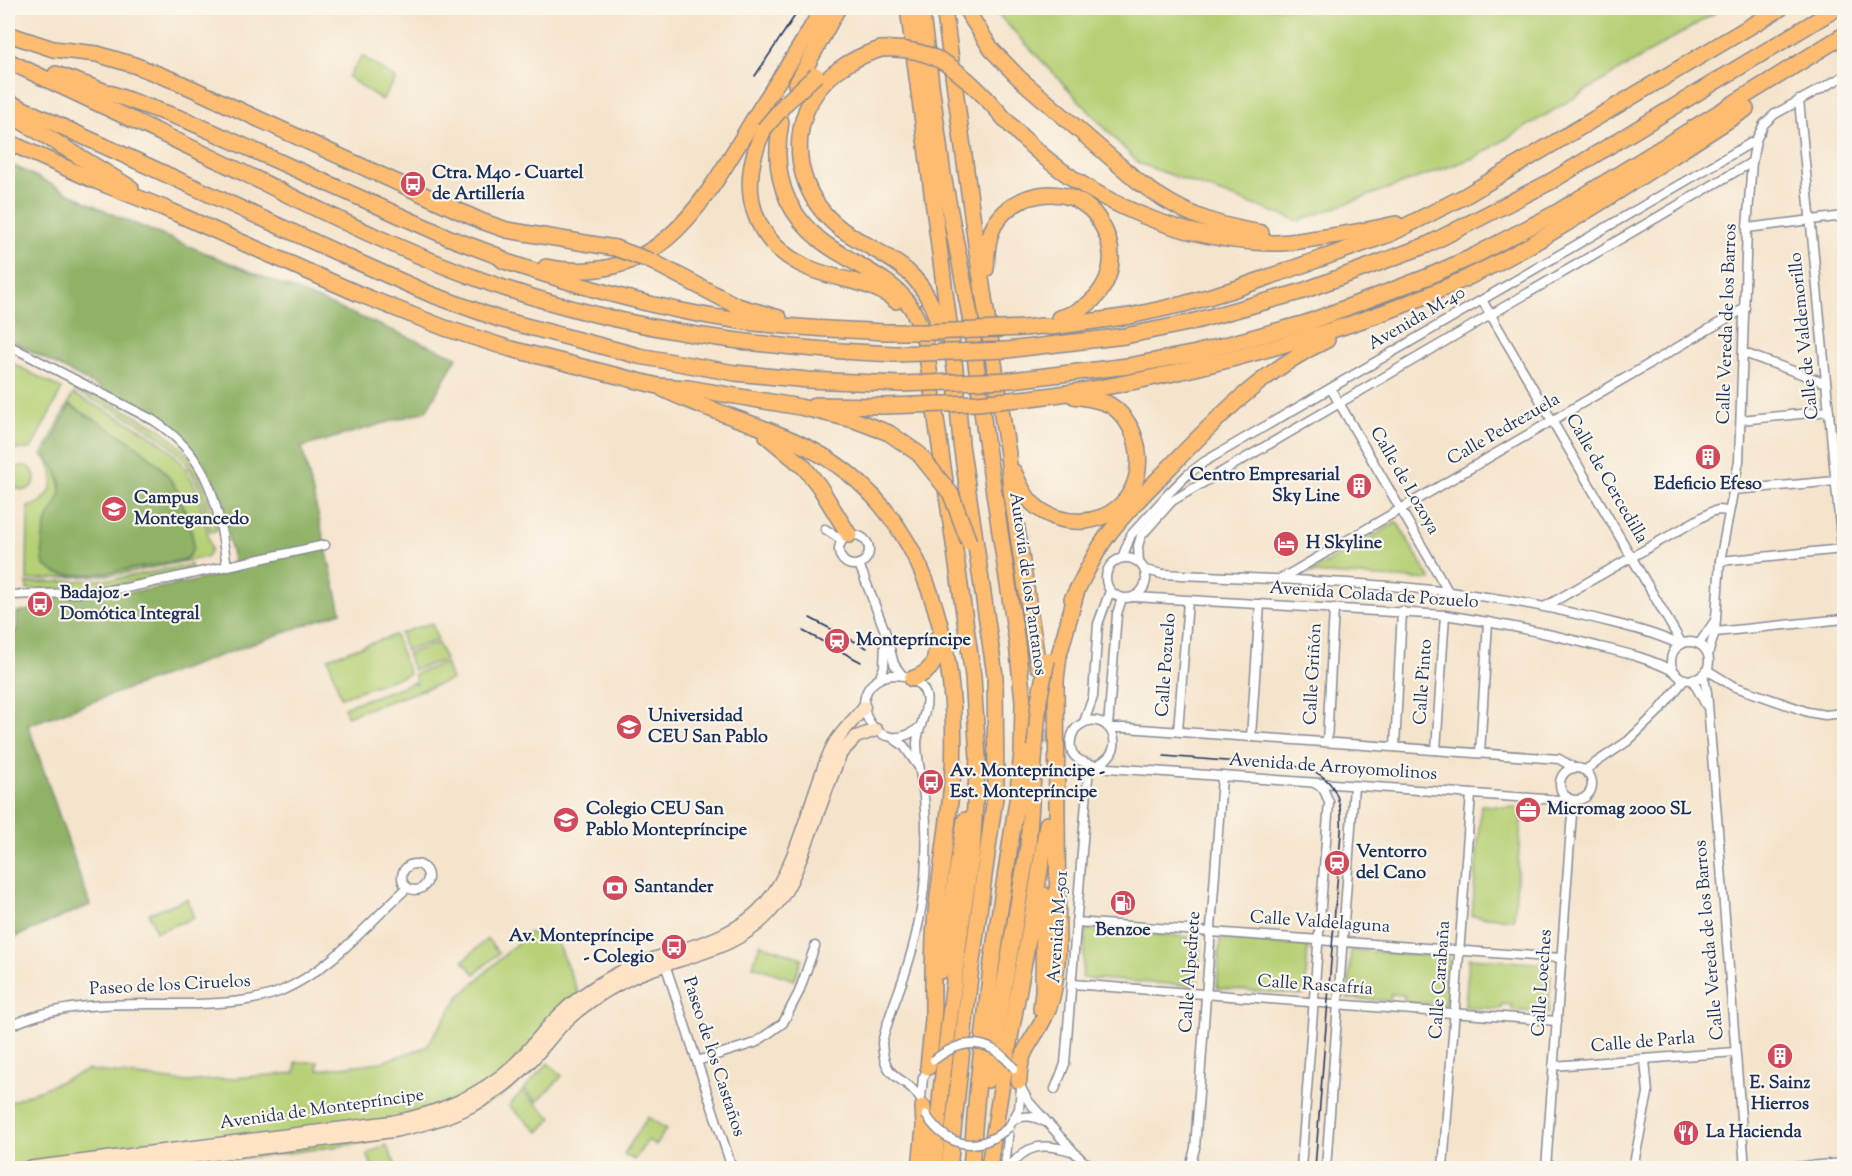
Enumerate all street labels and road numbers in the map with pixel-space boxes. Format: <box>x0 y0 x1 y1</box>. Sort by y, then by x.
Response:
street label: Calle Vereda de los Barros <box>1712 223 1744 425</box>
street label: Calle de Valdemorillo <box>1783 251 1827 421</box>
street label: Avenida M-40 <box>1363 281 1471 357</box>
street label: Calle Pedrezuela <box>1443 387 1565 473</box>
street label: Calle de Cercedilla <box>1558 409 1654 549</box>
street label: Calle de Lozoya <box>1363 422 1445 540</box>
street label: Autovía de los Pantanos <box>1001 491 1053 677</box>
street label: Avenida Colada de Pozuelo <box>1269 576 1480 616</box>
street label: Calle Pozuelo <box>1150 612 1184 718</box>
street label: Calle Griñón <box>1298 622 1330 726</box>
street label: Calle Pinto <box>1408 638 1440 726</box>
street label: Avenida de Arroyomolinos <box>1228 748 1438 788</box>
street label: Calle Vereda de los Barros <box>1688 839 1732 1041</box>
street label: Avenida M-501 <box>1042 870 1076 984</box>
street label: Calle Valdelaguna <box>1249 905 1391 941</box>
street label: Calle Alpedrete <box>1174 910 1208 1034</box>
street label: Calle Carabaña <box>1424 920 1458 1040</box>
street label: Calle Loeches <box>1526 928 1560 1038</box>
street label: Paseo de los Ciruelos <box>89 969 251 1003</box>
street label: Calle Rascafría <box>1256 969 1374 1003</box>
street label: Paseo de los Castaños <box>675 974 751 1140</box>
street label: Calle de Parla <box>1590 1025 1696 1061</box>
street label: Avenida de Montepríncipe <box>218 1083 426 1137</box>

